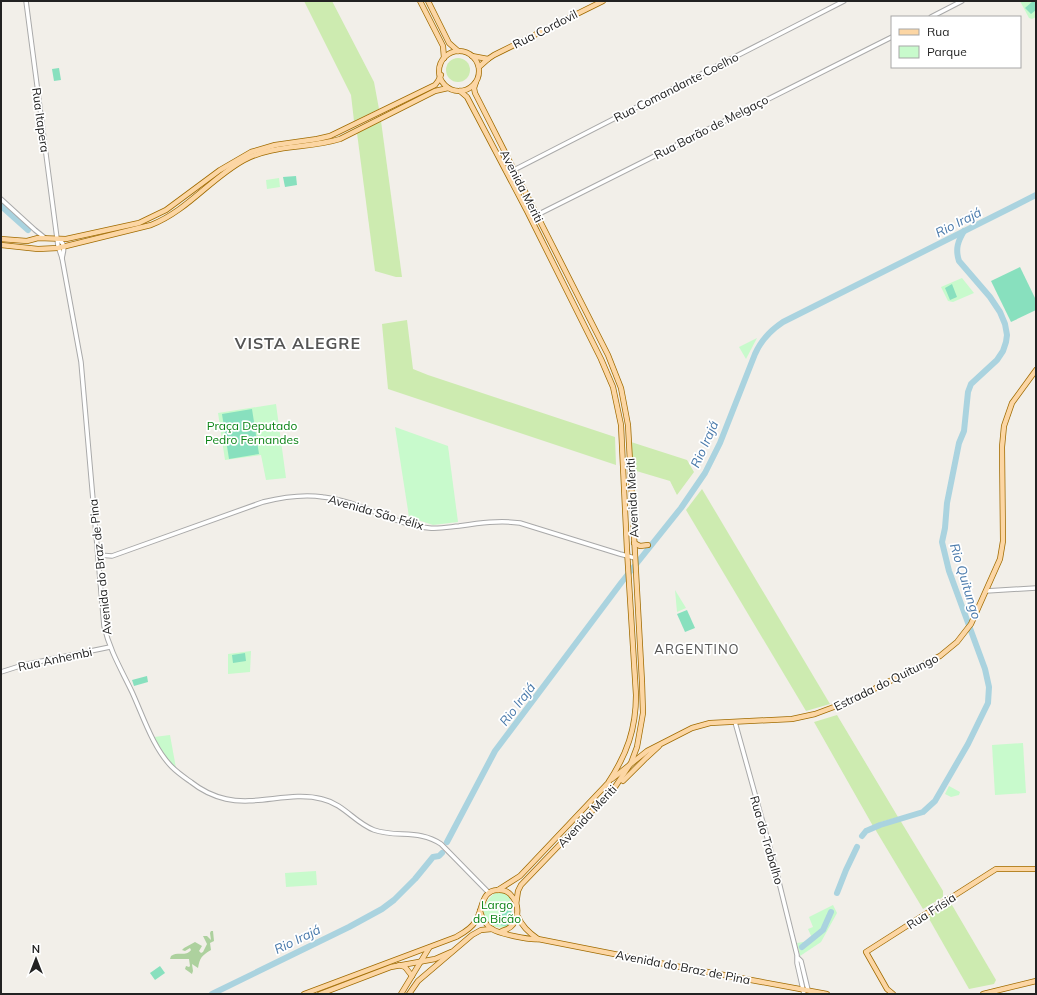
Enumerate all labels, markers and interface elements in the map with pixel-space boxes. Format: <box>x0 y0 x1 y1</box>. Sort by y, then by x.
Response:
street label: Rua Cordovil <box>510 6 580 52</box>
legend <box>891 16 1021 68</box>
text: Rua <box>927 24 949 39</box>
text: Parque <box>927 44 967 59</box>
street label: Rua Comandante Coelho <box>611 49 741 125</box>
street label: Rua Itapera <box>29 87 53 153</box>
street label: Rua Barão de Melgaço <box>651 92 771 162</box>
street label: Avenida Meriti <box>497 147 547 225</box>
water label: Rio Irajá <box>932 204 984 240</box>
district label: VISTA ALEGRE <box>234 333 361 353</box>
park label: Praça Deputado Pedro Fernandes <box>205 418 299 447</box>
water label: Rio Irajá <box>687 418 721 470</box>
street label: Avenida Meriti <box>622 458 642 538</box>
street label: Avenida São Félix <box>327 491 426 533</box>
street label: Avenida do Braz de Pina <box>85 498 115 636</box>
water label: Rio Quitungo <box>947 541 985 621</box>
district label: ARGENTINO <box>654 641 740 657</box>
street label: Rua Anhembi <box>16 644 94 674</box>
street label: Estrada do Quitungo <box>831 650 941 714</box>
water label: Rio Irajá <box>496 679 538 729</box>
street label: Avenida Meriti <box>554 782 620 850</box>
street label: Rua do Trabalho <box>747 794 787 886</box>
street label: Rua Frísia <box>904 890 958 932</box>
park label: Largo do Bicão <box>473 897 521 926</box>
water label: Rio Irajá <box>271 921 323 957</box>
north arrow <box>16 939 56 979</box>
text: N <box>32 942 40 956</box>
street label: Avenida do Braz de Pina <box>614 947 752 987</box>

